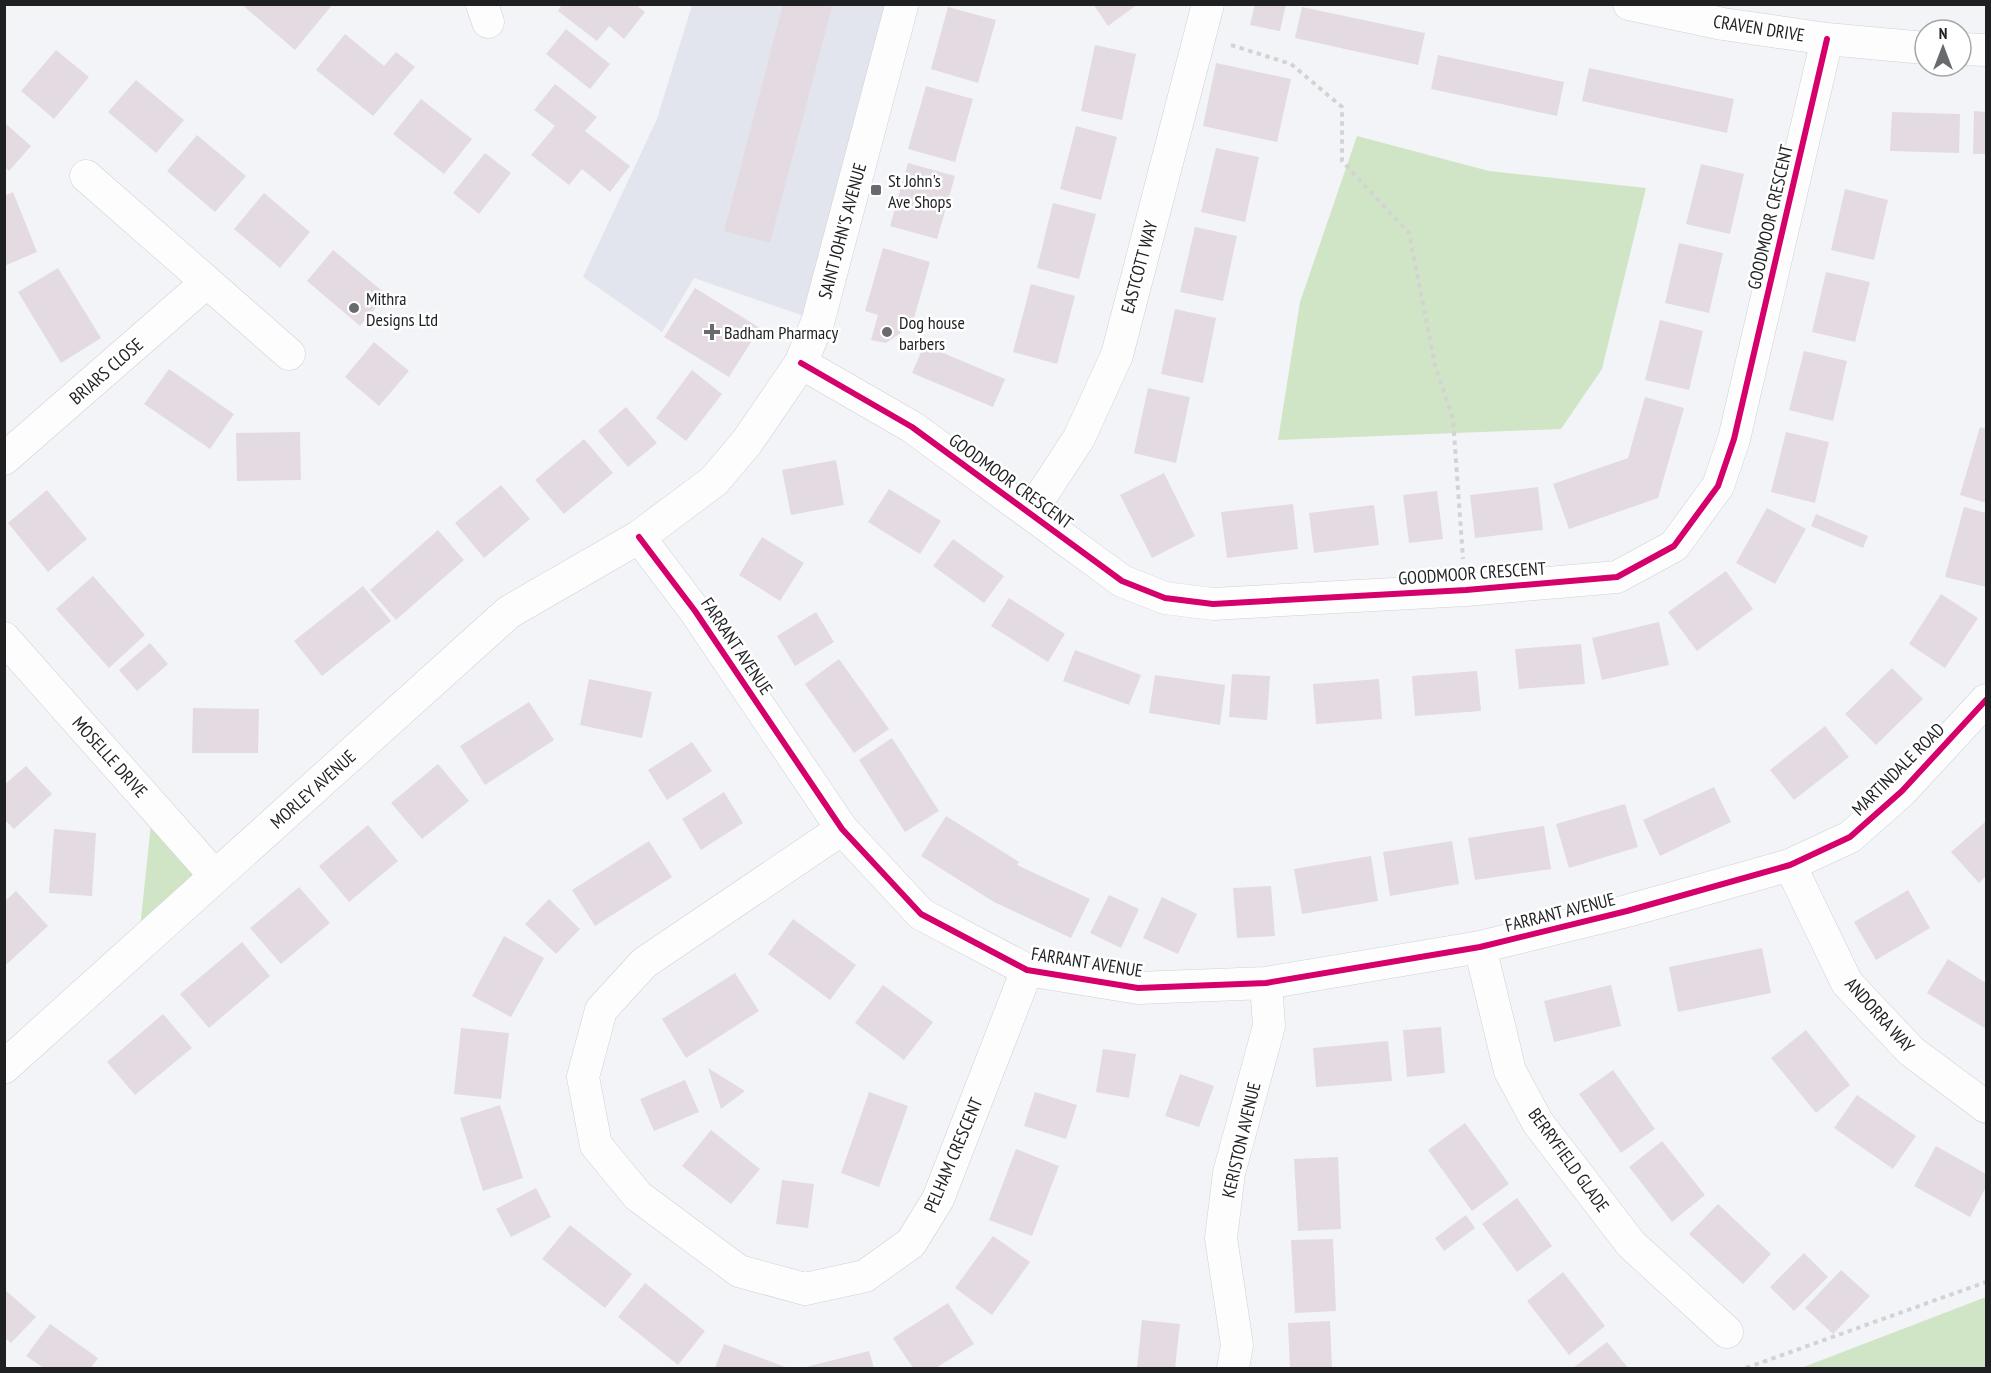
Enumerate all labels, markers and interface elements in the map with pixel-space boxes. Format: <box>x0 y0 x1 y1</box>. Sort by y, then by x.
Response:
street label: CRAVEN DRIVE <box>1712 9 1806 47</box>
north arrow <box>1913 18 1973 78</box>
text: N <box>1939 23 1947 43</box>
street label: GOODMOOR CRESCENT <box>1742 142 1798 292</box>
street label: SAINT JOHN'S AVENUE <box>813 160 871 302</box>
place label: St John's Ave Shops <box>888 169 952 213</box>
marker: St John's Ave Shops <box>869 183 883 197</box>
street label: EASTCOTT WAY <box>1116 217 1163 316</box>
place label: Mithra Designs Ltd <box>366 287 438 331</box>
marker: Mithra Designs Ltd <box>347 301 361 315</box>
place label: Dog house barbers <box>899 311 965 355</box>
place label: Badham Pharmacy <box>724 321 838 344</box>
marker: Badham Pharmacy <box>705 325 719 339</box>
marker: Dog house barbers <box>880 325 894 339</box>
street label: BRIARS CLOSE <box>64 333 148 409</box>
street label: GOODMOOR CRESCENT <box>944 428 1078 534</box>
street label: GOODMOOR CRESCENT <box>1397 556 1547 590</box>
street label: FARRANT AVENUE <box>696 593 778 699</box>
street label: MOSELLE DRIVE <box>67 712 153 802</box>
street label: MARTINDALE ROAD <box>1847 718 1949 820</box>
street label: MORLEY AVENUE <box>266 745 360 833</box>
street label: FARRANT AVENUE <box>1503 887 1617 937</box>
street label: FARRANT AVENUE <box>1030 942 1144 982</box>
street label: ANDORRA WAY <box>1840 973 1920 1058</box>
street label: KERISTON AVENUE <box>1217 1080 1265 1200</box>
street label: PELHAM CRESCENT <box>918 1094 988 1216</box>
street label: BERRYFIELD GLADE <box>1524 1103 1614 1217</box>

